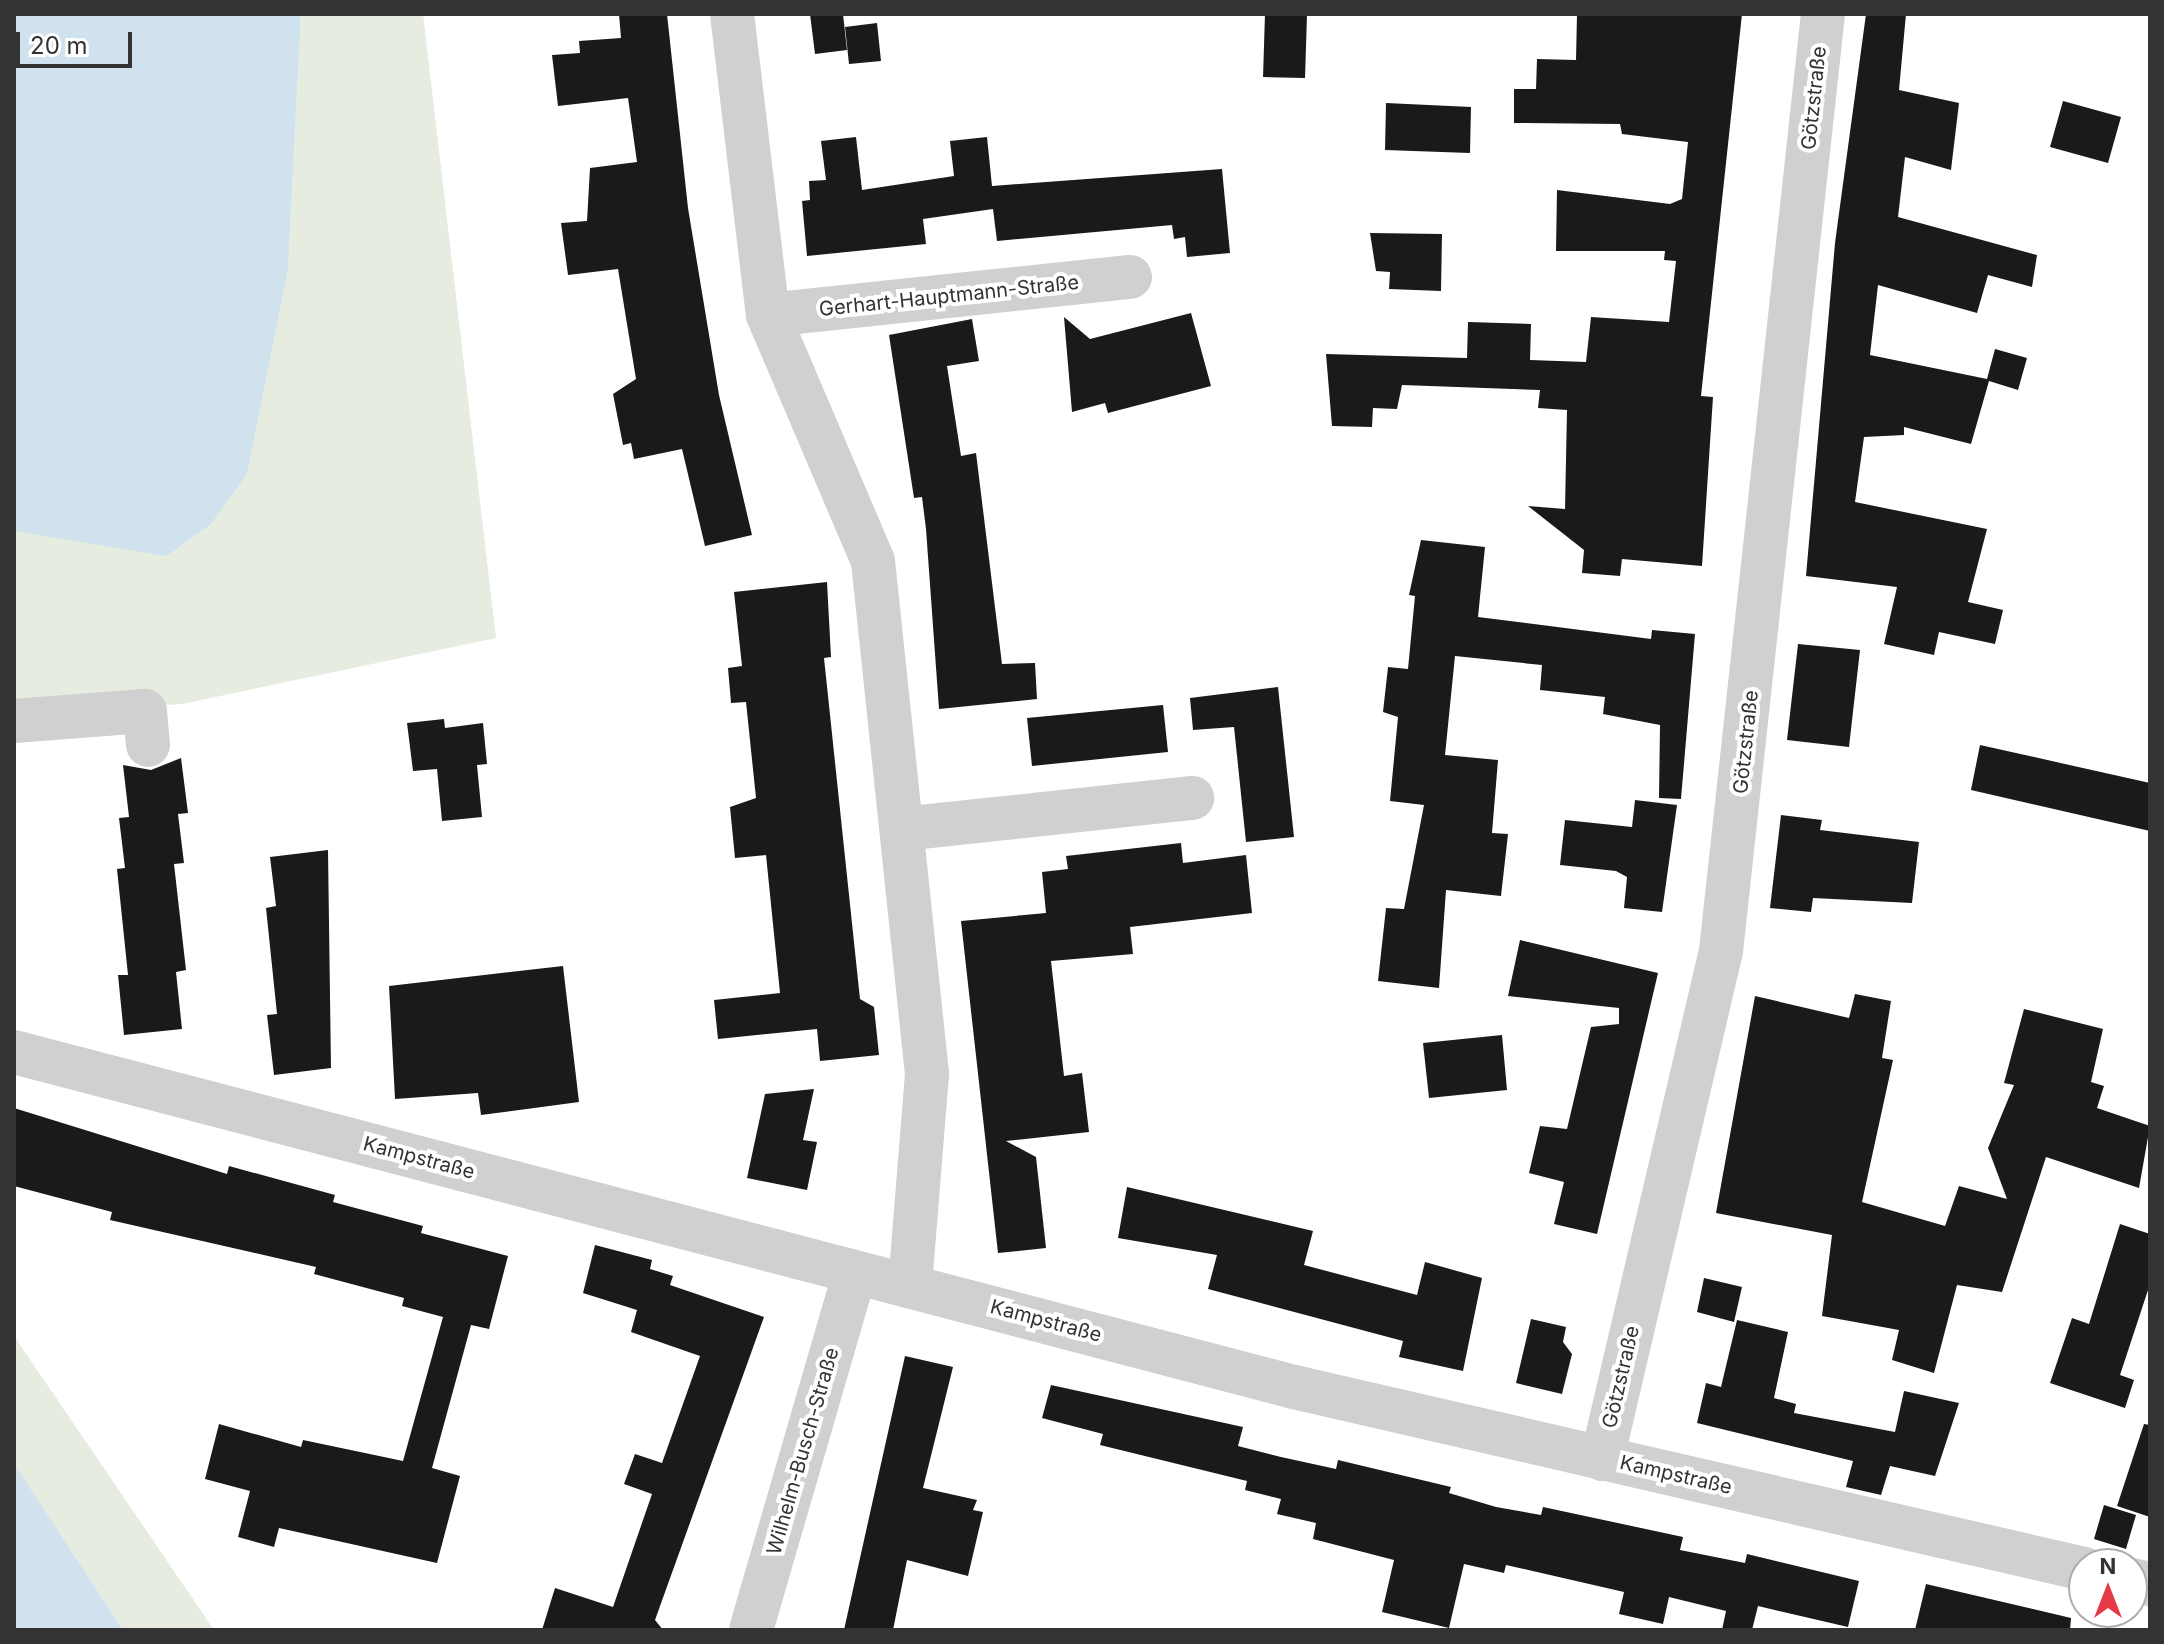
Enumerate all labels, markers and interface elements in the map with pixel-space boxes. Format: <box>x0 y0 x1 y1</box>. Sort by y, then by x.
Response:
scale bar <box>20 16 136 66</box>
text: 20 m <box>30 31 88 60</box>
street label: Götzstraße <box>1797 45 1831 151</box>
street label: Gerhart-Hauptmann-Straße <box>818 270 1080 322</box>
street label: Götzstraße <box>1729 689 1763 795</box>
street label: Kampstraße <box>361 1132 477 1184</box>
street label: Kampstraße <box>988 1295 1104 1347</box>
street label: Götzstraße <box>1598 1323 1644 1431</box>
street label: Wilhelm-Busch-Straße <box>762 1345 844 1557</box>
street label: Kampstraße <box>1618 1450 1734 1500</box>
north arrow <box>2068 1548 2148 1628</box>
text: N <box>2100 1553 2116 1579</box>

